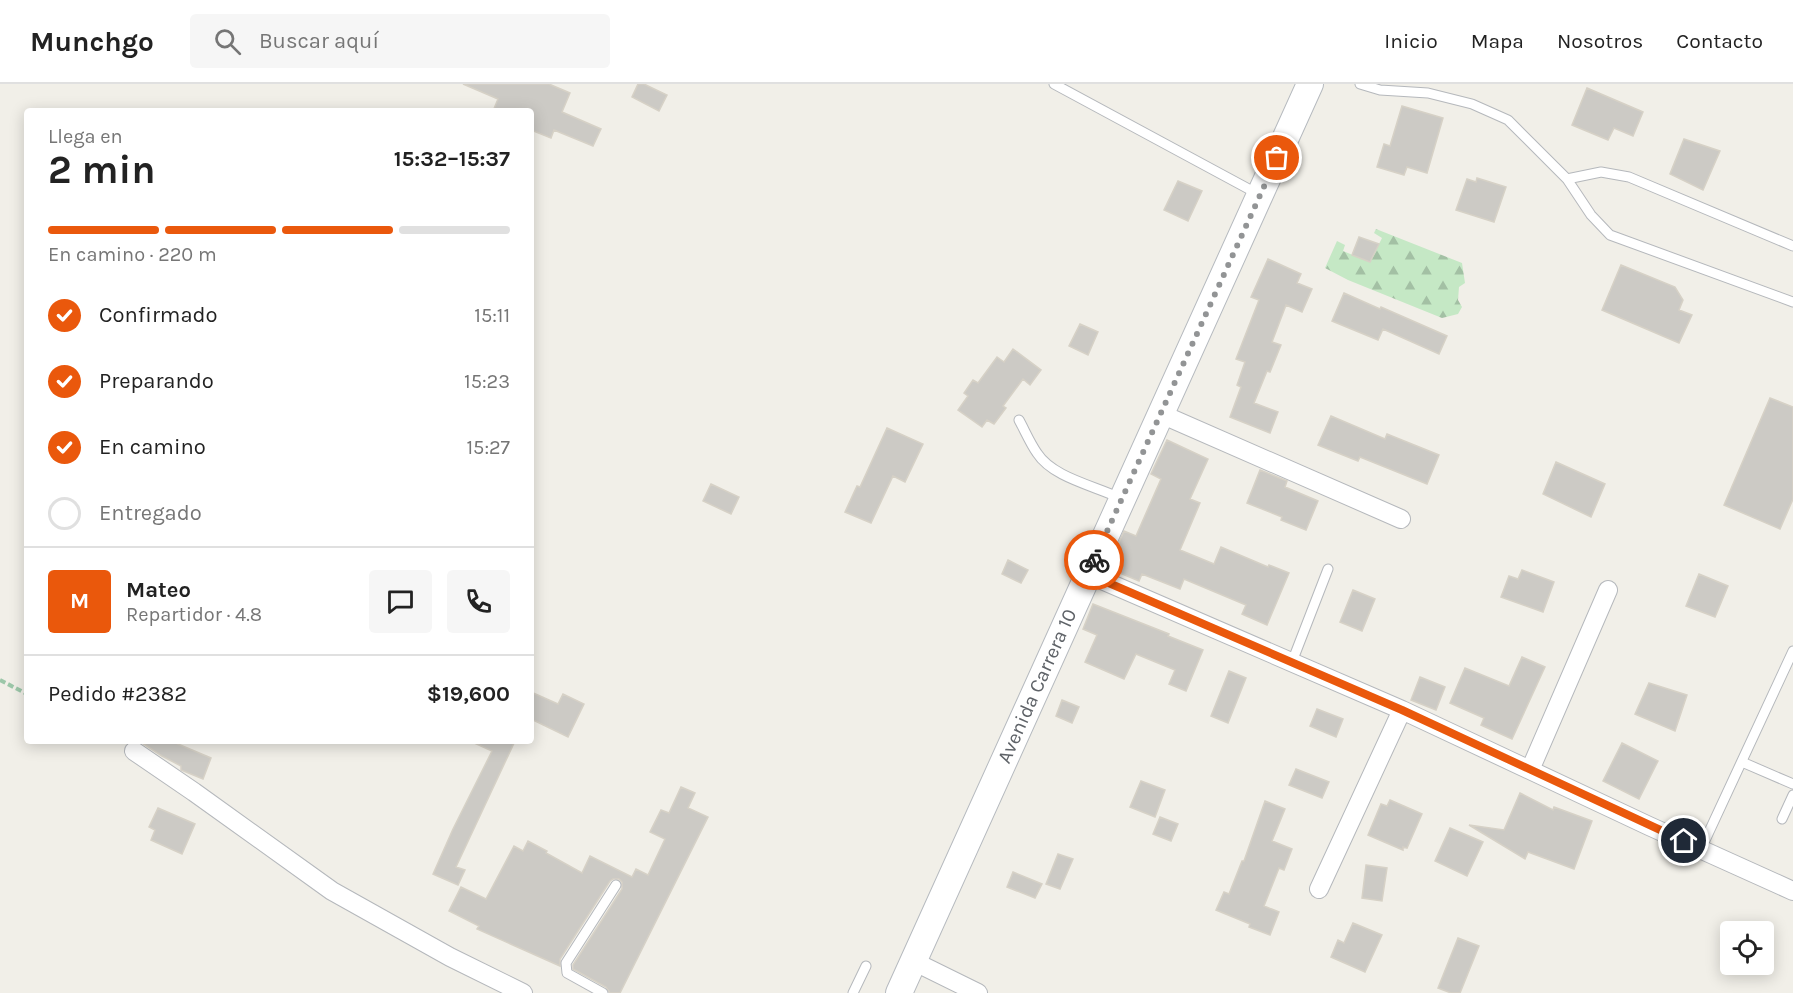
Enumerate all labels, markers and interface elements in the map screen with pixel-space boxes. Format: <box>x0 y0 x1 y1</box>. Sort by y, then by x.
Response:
search box <box>190 14 610 68</box>
text: Munchgo <box>30 25 154 58</box>
icon: search <box>211 25 244 58</box>
text: Buscar aquí <box>259 28 379 54</box>
text: Inicio <box>1384 29 1438 53</box>
text: Mapa <box>1471 29 1524 53</box>
text: Nosotros <box>1557 29 1643 53</box>
text: Contacto <box>1676 29 1763 53</box>
text: Llega en <box>48 125 123 148</box>
pin <box>1251 132 1302 183</box>
icon: bag <box>1260 141 1293 174</box>
text: 15:32–15:37 <box>394 146 510 172</box>
text: 2 min <box>48 147 156 193</box>
text: En camino · 220 m <box>48 243 217 266</box>
icon: check <box>48 299 81 332</box>
text: Confirmado <box>99 302 218 328</box>
text: 15:11 <box>474 304 510 327</box>
icon: check <box>48 365 81 398</box>
text: Preparando <box>99 368 214 394</box>
text: 15:23 <box>464 370 510 393</box>
icon: check <box>48 431 81 464</box>
text: En camino <box>99 434 206 460</box>
text: 15:27 <box>467 436 510 459</box>
text: Entregado <box>99 500 202 526</box>
courier <box>1064 530 1124 590</box>
icon: bike <box>1078 544 1111 577</box>
button: chat <box>369 570 432 633</box>
button: phone <box>447 570 510 633</box>
text: Mateo <box>126 577 191 603</box>
text: M <box>70 588 89 614</box>
text: Repartidor · 4.8 <box>126 603 262 626</box>
street label: Avenida Carrera 10 <box>993 605 1081 767</box>
text: Pedido #2382 <box>48 681 187 707</box>
text: $19,600 <box>427 681 510 707</box>
pin <box>1658 815 1709 866</box>
icon: home <box>1667 824 1700 857</box>
map controls <box>1720 921 1774 975</box>
button: locate <box>1720 921 1774 975</box>

